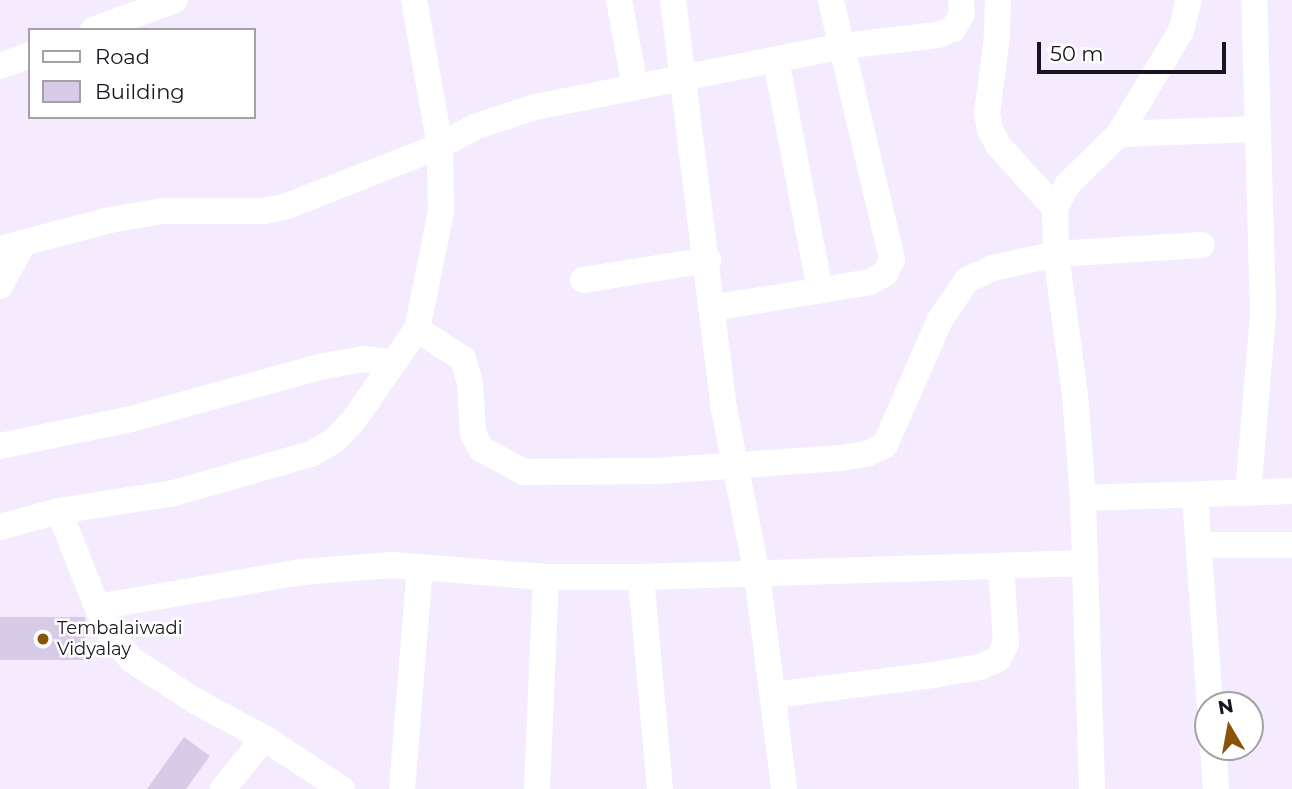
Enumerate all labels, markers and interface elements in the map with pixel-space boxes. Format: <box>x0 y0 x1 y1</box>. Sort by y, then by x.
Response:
legend <box>28 28 256 119</box>
scale bar <box>1040 28 1229 72</box>
text: 50 m <box>1050 41 1104 66</box>
text: Road <box>95 44 150 69</box>
text: Building <box>95 79 185 104</box>
place label: Tembalaiwadi Vidyalay <box>57 618 183 660</box>
marker: Tembalaiwadi Vidyalay <box>35 631 51 647</box>
north arrow <box>1194 691 1264 761</box>
text: N <box>1216 694 1235 719</box>

